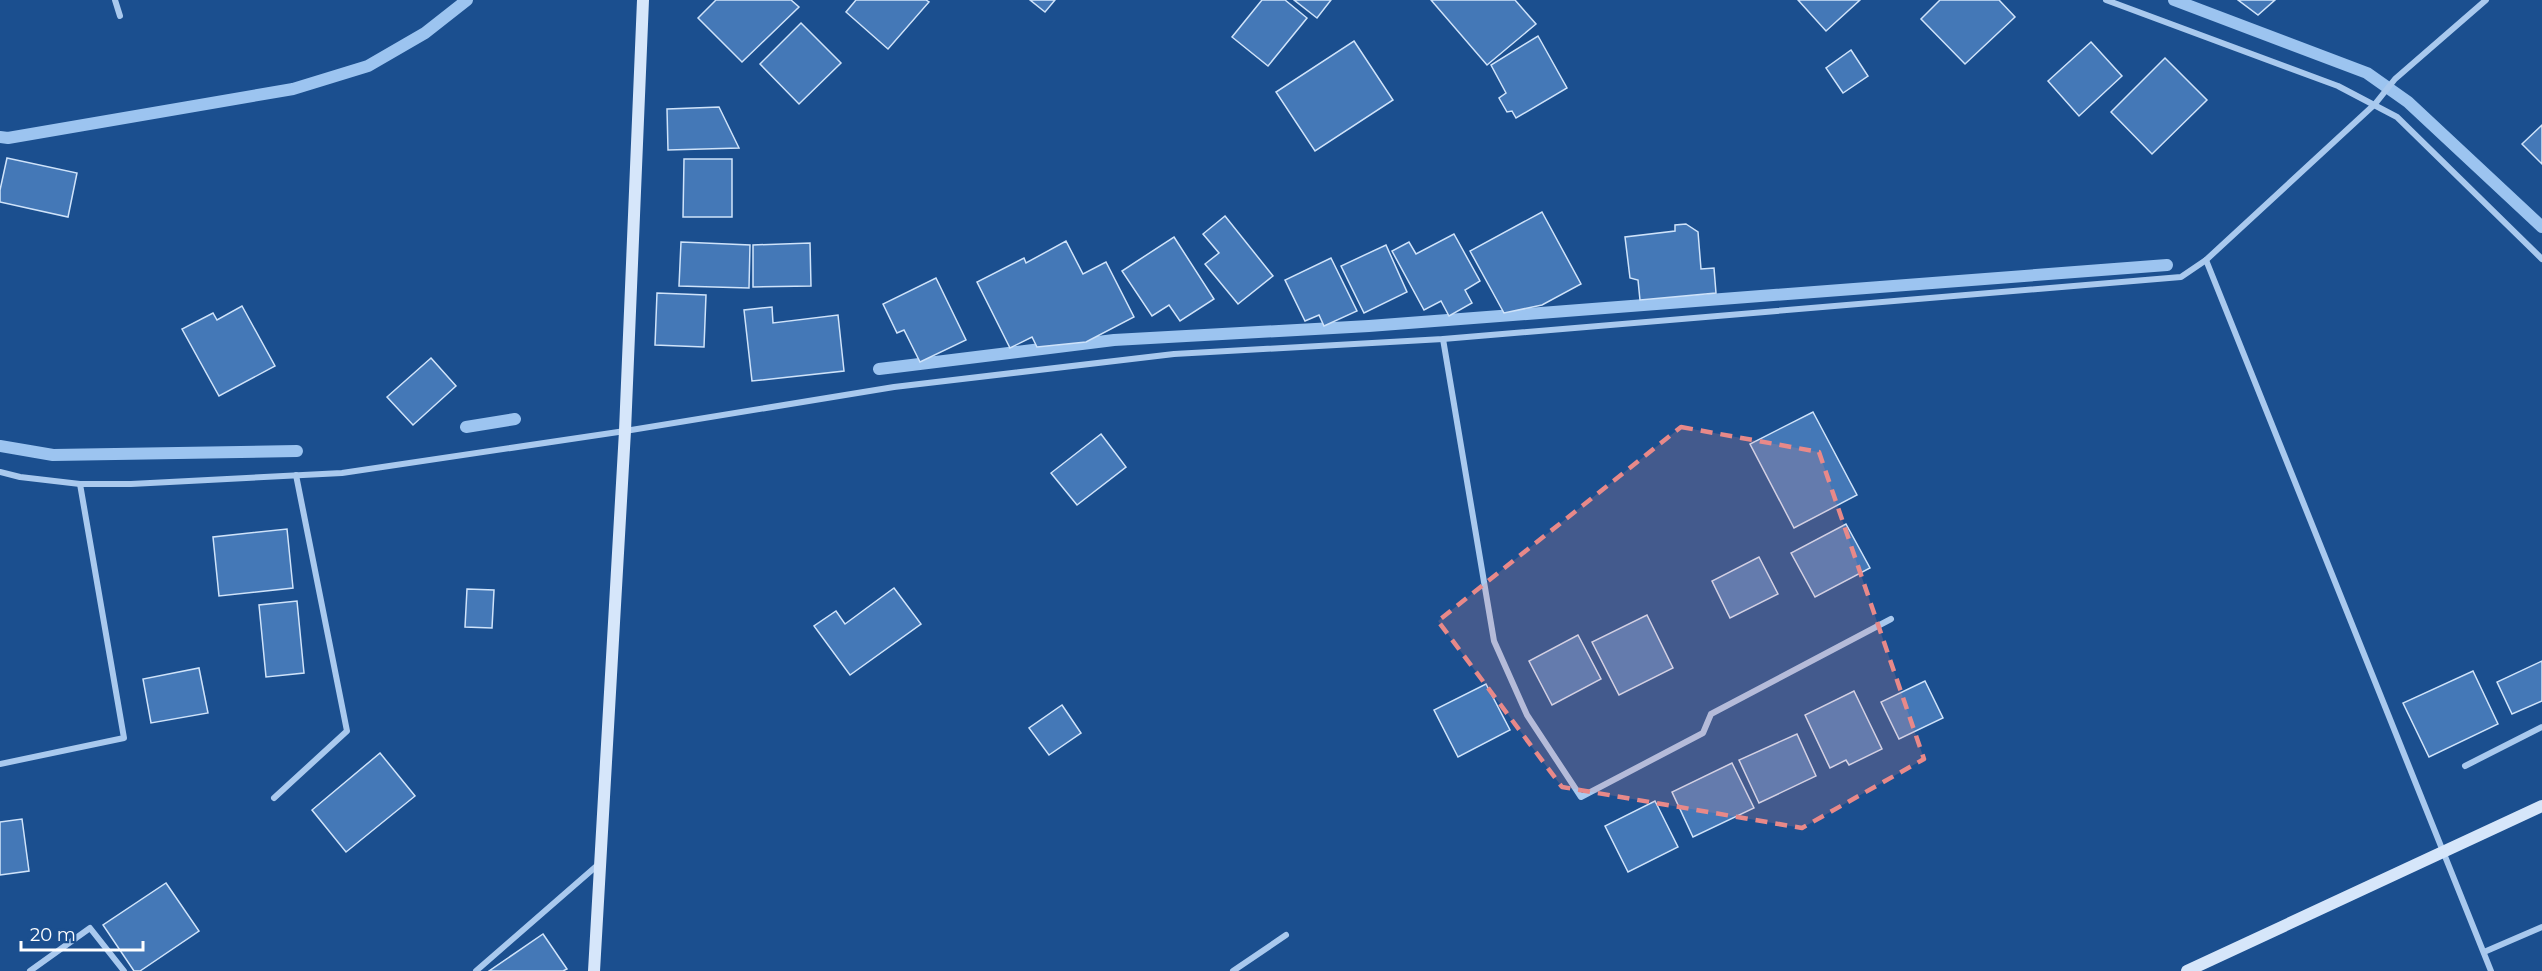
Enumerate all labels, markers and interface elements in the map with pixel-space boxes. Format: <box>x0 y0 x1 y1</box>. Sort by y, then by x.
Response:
scale bar <box>21 914 142 952</box>
text: 20 m <box>30 924 76 946</box>

